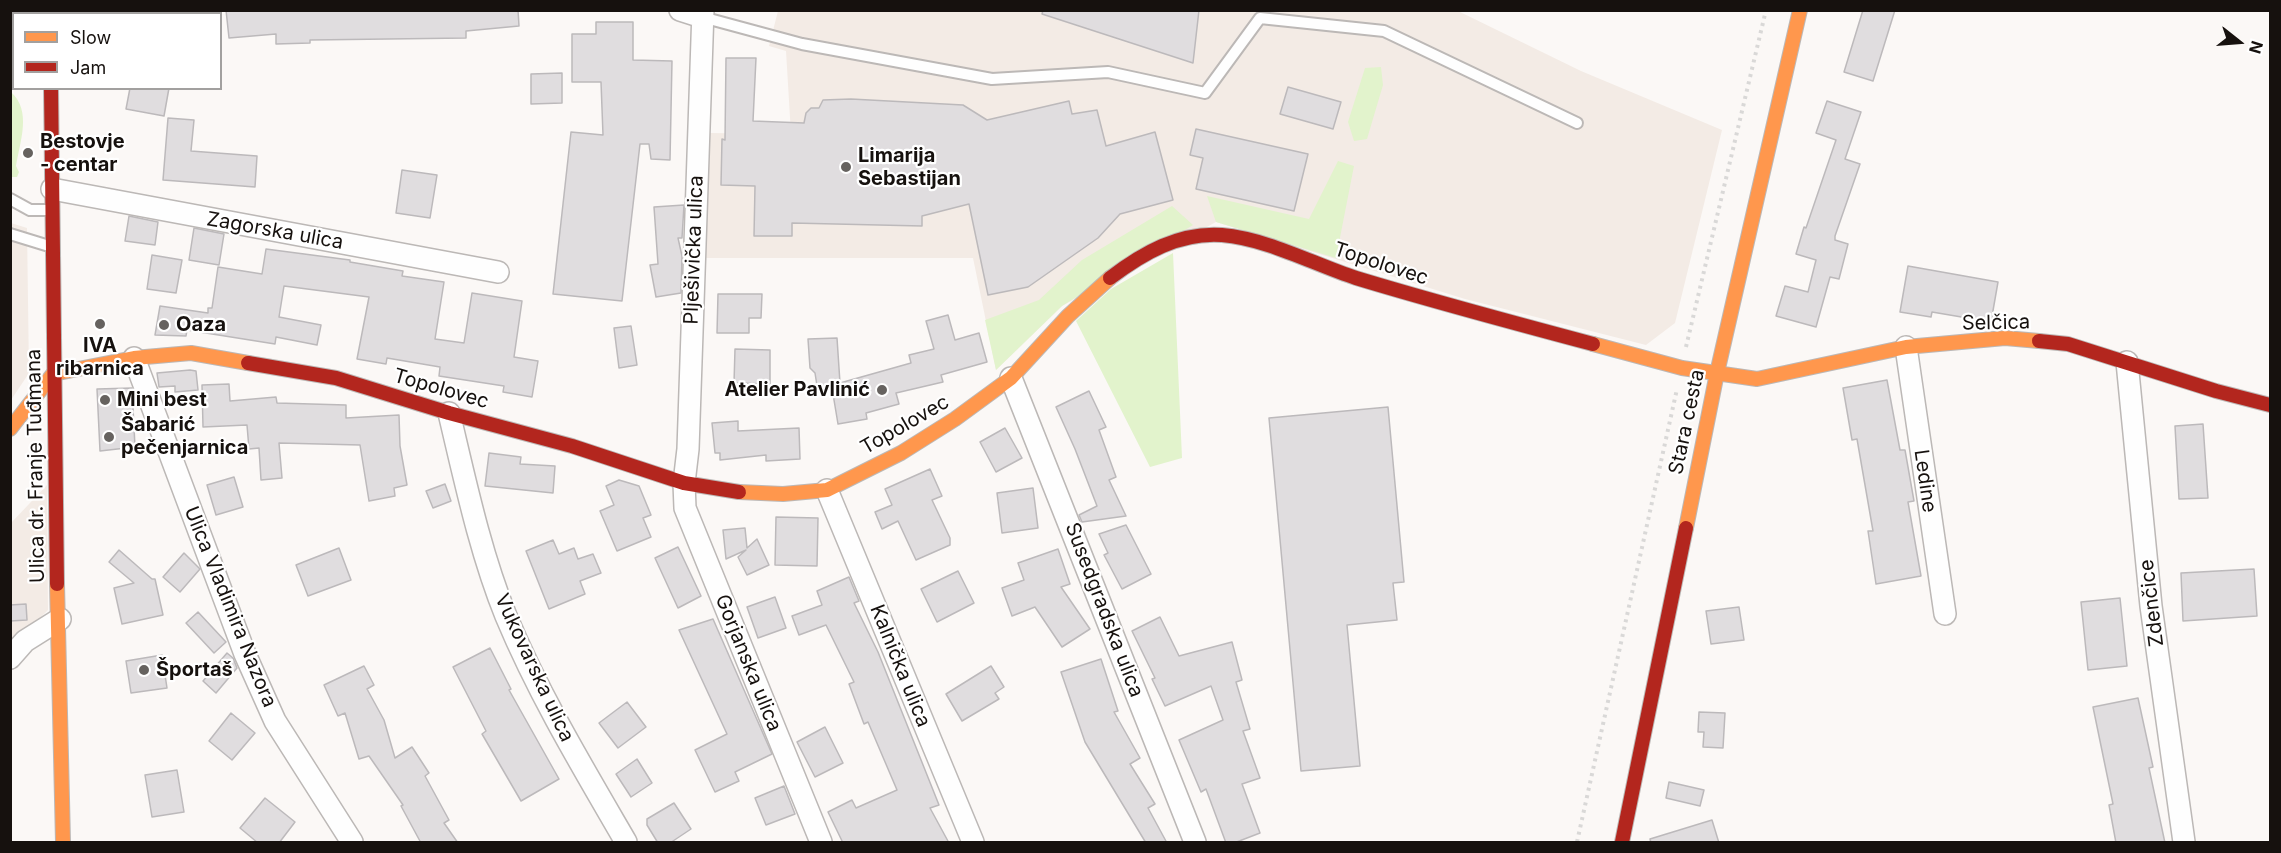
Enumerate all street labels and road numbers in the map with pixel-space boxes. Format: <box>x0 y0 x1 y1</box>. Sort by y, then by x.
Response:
street label: Plješivička ulica <box>679 175 709 325</box>
street label: Zagorska ulica <box>205 207 345 255</box>
street label: Topolovec <box>1331 237 1431 291</box>
street label: Selčica <box>1962 310 2030 336</box>
street label: Ulica dr. Franje Tuđmana <box>22 349 50 583</box>
street label: Topolovec <box>391 364 491 414</box>
street label: Stara cesta <box>1664 367 1710 477</box>
street label: Topolovec <box>857 390 953 460</box>
street label: Ledine <box>1909 448 1941 514</box>
street label: Ulica Vladimira Nazora <box>179 503 281 711</box>
street label: Susedgradska ulica <box>1060 519 1148 701</box>
street label: Zdenčice <box>2135 558 2169 648</box>
street label: Vukovarska ulica <box>489 590 579 746</box>
street label: Gorjanska ulica <box>710 591 786 735</box>
street label: Kalnička ulica <box>865 601 935 731</box>

